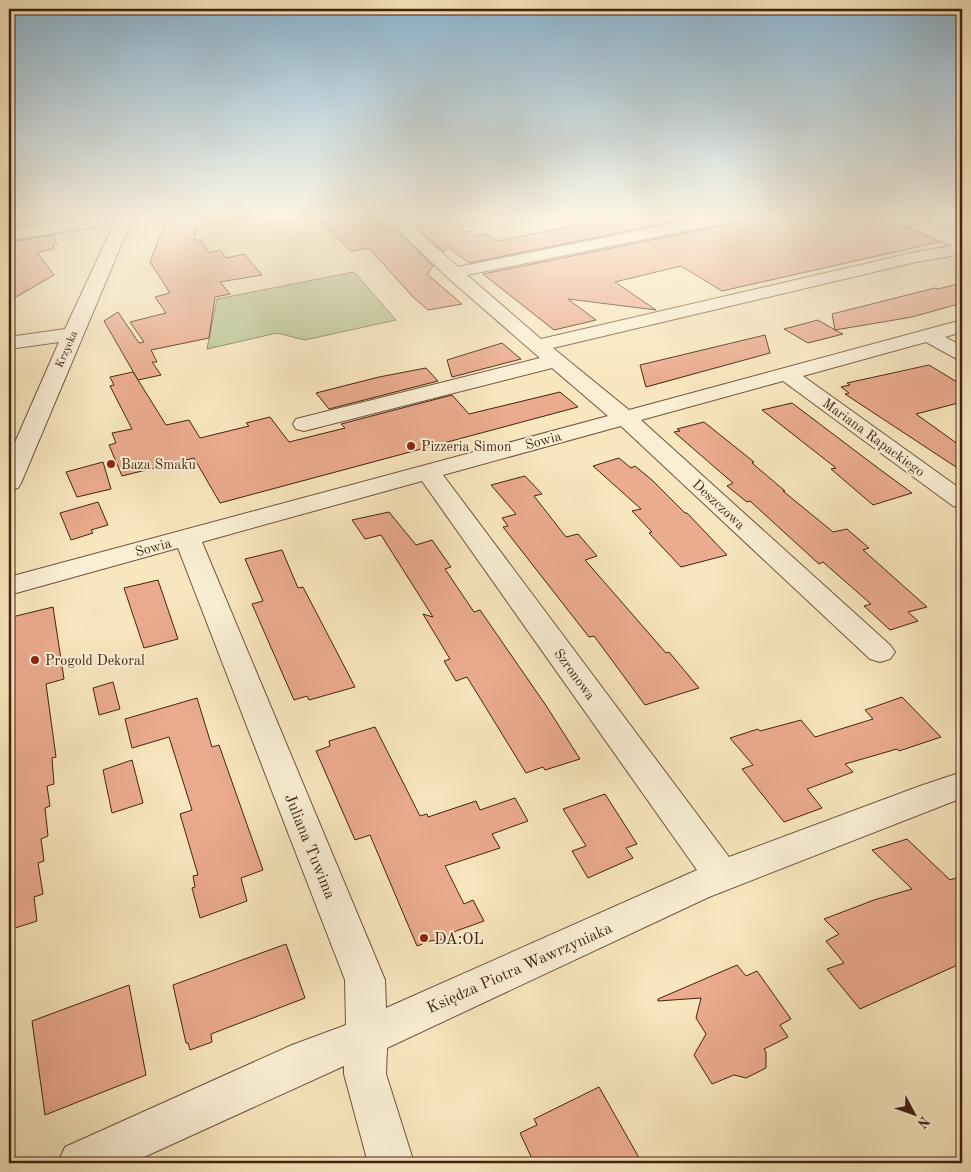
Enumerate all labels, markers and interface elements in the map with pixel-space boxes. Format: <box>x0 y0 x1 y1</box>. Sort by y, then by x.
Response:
street label: Krzycka <box>54 329 81 370</box>
street label: Mariana Rapackiego <box>820 396 927 480</box>
street label: Sowia <box>524 429 563 453</box>
marker: Pizzeria Simon <box>405 440 417 452</box>
place label: Pizzeria Simon <box>421 440 512 454</box>
marker: Baza Smaku <box>105 458 117 470</box>
place label: Baza Smaku <box>121 458 197 472</box>
street label: Deszczowa <box>689 477 747 532</box>
street label: Sowia <box>134 536 173 560</box>
street label: Szronowa <box>551 647 597 703</box>
marker: Progold Dekoral <box>29 654 41 666</box>
place label: Progold Dekoral <box>45 654 145 668</box>
street label: Juliana Tuwima <box>281 792 338 902</box>
street label: Księdza Piotra Wawrzyniaka <box>425 921 615 1017</box>
marker: DA:OL <box>418 932 430 944</box>
place label: DA:OL <box>434 932 484 948</box>
north arrow <box>888 1090 938 1140</box>
text: N <box>914 1113 932 1131</box>

